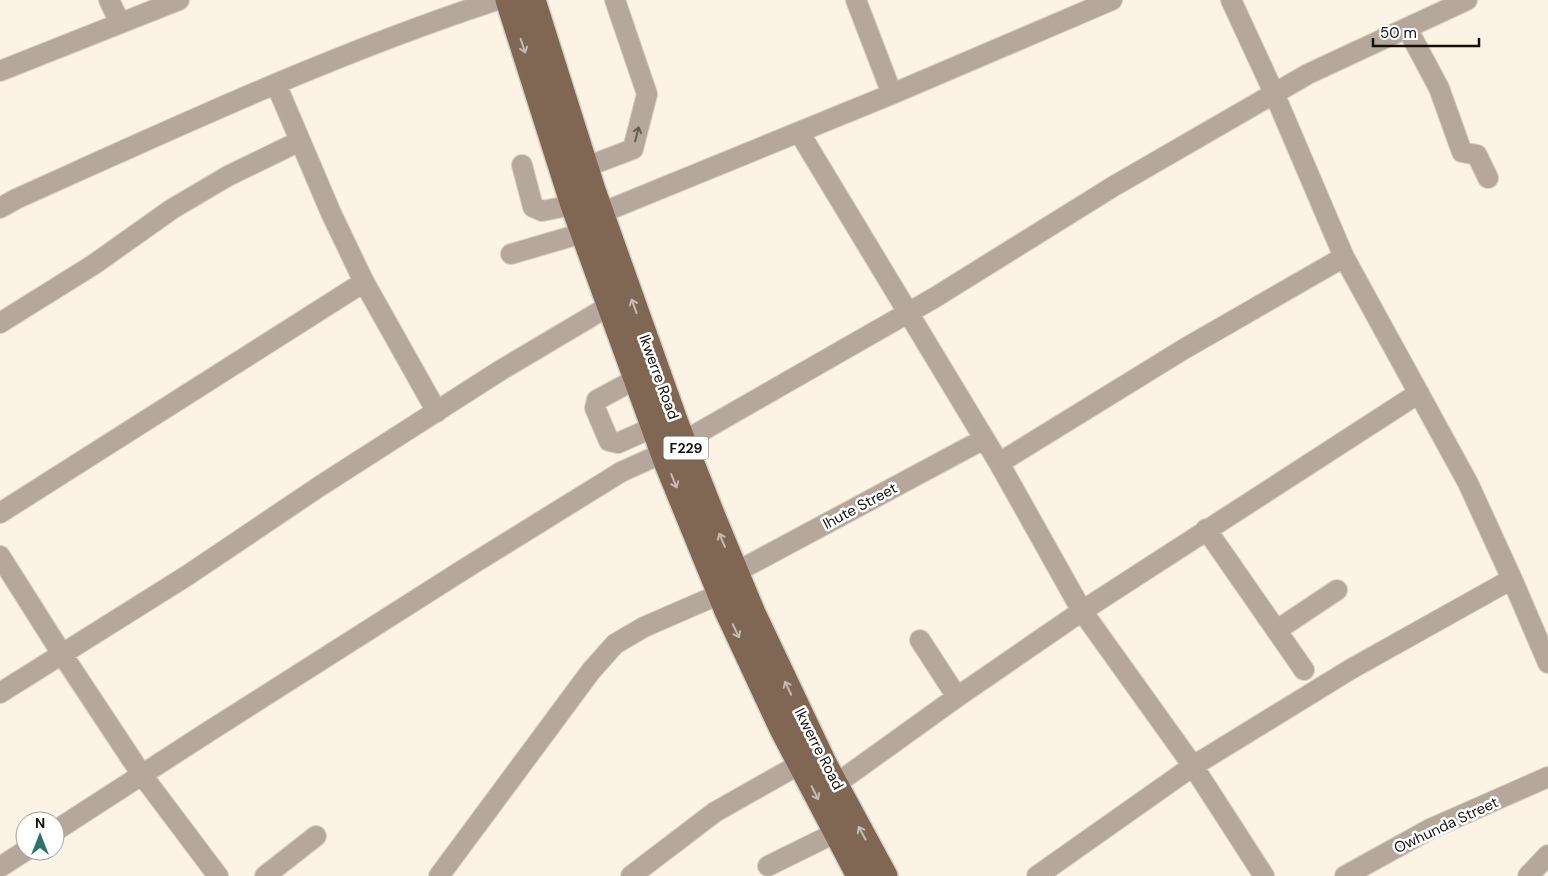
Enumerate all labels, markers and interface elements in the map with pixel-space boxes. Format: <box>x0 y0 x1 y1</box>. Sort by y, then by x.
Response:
scale bar <box>1373 15 1479 47</box>
text: 50 m <box>1380 23 1417 43</box>
one-way arrow <box>518 38 528 54</box>
one-way arrow <box>632 126 642 142</box>
one-way arrow <box>629 299 638 314</box>
street label: Ikwerre Road <box>634 332 684 422</box>
road number: F229 <box>664 436 708 459</box>
one-way arrow <box>670 473 679 488</box>
street label: Ihute Street <box>819 478 901 534</box>
one-way arrow <box>717 533 727 548</box>
one-way arrow <box>732 623 741 638</box>
one-way arrow <box>783 681 793 696</box>
street label: Ikwerre Road <box>790 705 848 793</box>
one-way arrow <box>810 785 820 800</box>
street label: Owhunda Street <box>1391 792 1502 858</box>
north arrow <box>15 811 65 861</box>
text: N <box>35 814 45 832</box>
one-way arrow <box>857 826 866 841</box>

